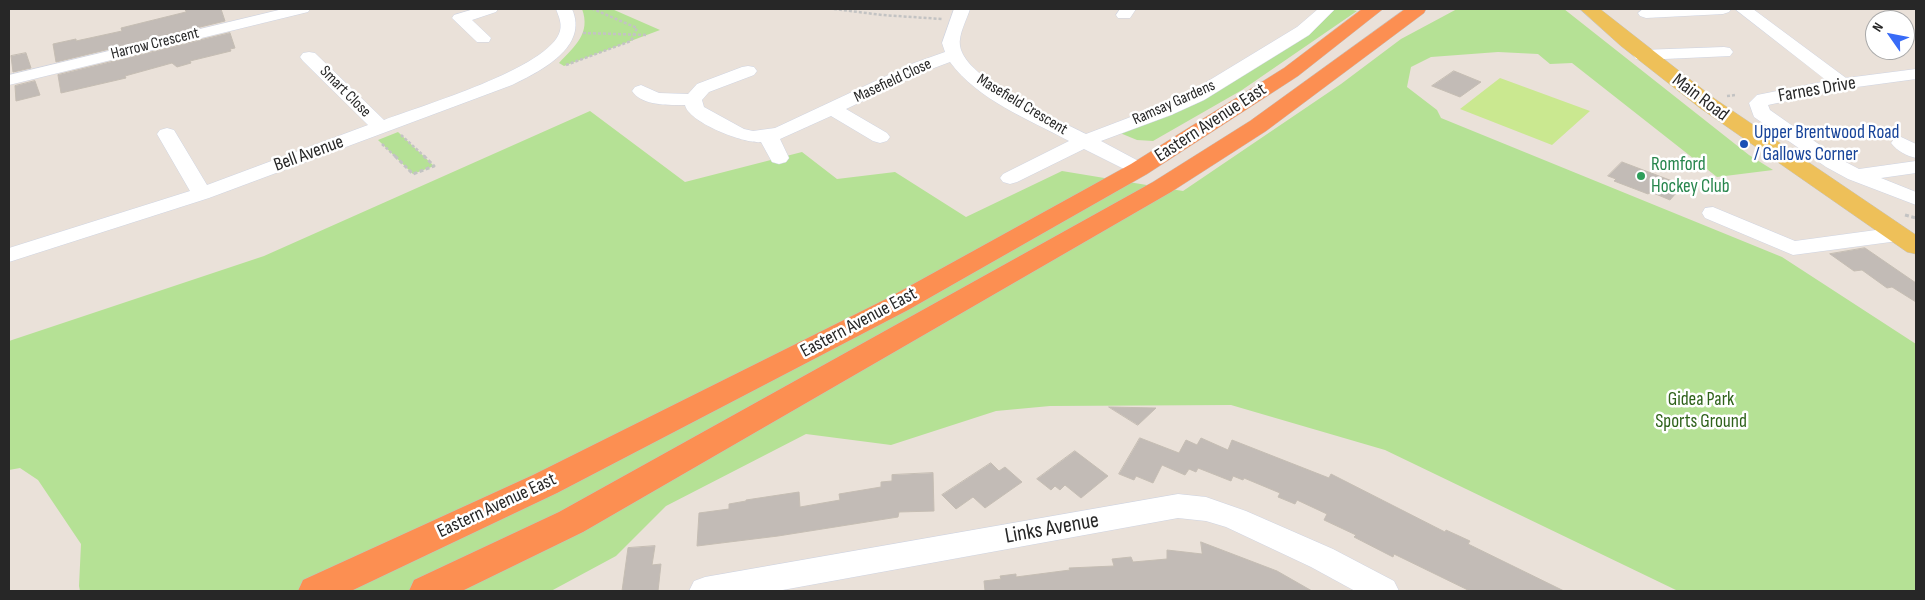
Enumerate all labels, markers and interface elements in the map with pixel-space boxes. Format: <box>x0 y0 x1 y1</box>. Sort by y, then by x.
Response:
north arrow <box>1865 10 1915 60</box>
text: N <box>1869 19 1887 35</box>
street label: Harrow Crescent <box>109 24 201 64</box>
street label: Masefield Close <box>851 55 935 107</box>
street label: Smart Close <box>315 62 375 122</box>
street label: Main Road <box>1667 69 1733 127</box>
street label: Masefield Crescent <box>973 70 1071 140</box>
street label: Farnes Drive <box>1776 72 1858 108</box>
street label: Ramsay Gardens <box>1130 76 1218 130</box>
street label: Eastern Avenue East <box>1151 78 1271 168</box>
place label: Upper Brentwood Road / Gallows Corner <box>1754 122 1900 166</box>
street label: Bell Avenue <box>271 131 347 177</box>
marker: Upper Brentwood Road / Gallows Corner <box>1738 138 1750 150</box>
place label: Romford Hockey Club <box>1651 154 1730 198</box>
marker: Romford Hockey Club <box>1635 170 1647 182</box>
street label: Eastern Avenue East <box>797 283 921 363</box>
park label: Gidea Park Sports Ground <box>1655 389 1747 433</box>
street label: Eastern Avenue East <box>434 469 560 543</box>
street label: Links Avenue <box>1003 508 1101 550</box>

